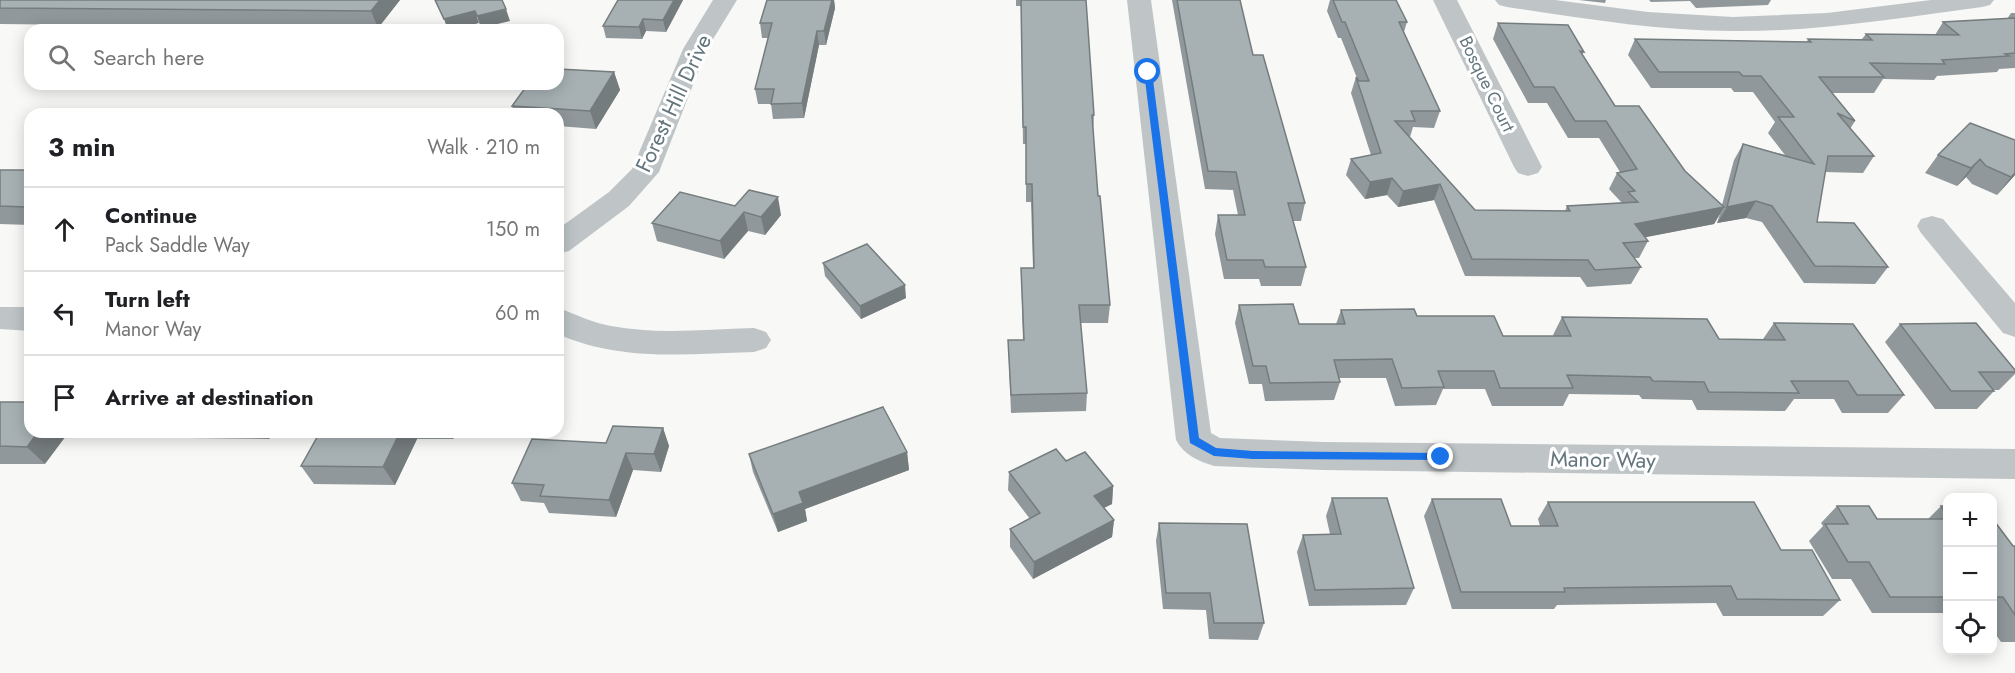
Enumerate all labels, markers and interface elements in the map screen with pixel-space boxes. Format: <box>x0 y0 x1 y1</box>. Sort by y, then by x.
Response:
search box <box>24 24 564 90</box>
street label: Forest Hill Drive <box>627 29 719 177</box>
street label: Bosque Court <box>1453 32 1522 137</box>
icon: search <box>45 41 78 74</box>
text: Search here <box>93 41 204 73</box>
route start <box>1134 58 1160 84</box>
text: 3 min <box>48 128 115 166</box>
text: Walk · 210 m <box>427 133 540 162</box>
text: Continue <box>105 199 197 231</box>
icon: ahead <box>48 213 81 246</box>
text: 150 m <box>486 215 540 244</box>
text: Pack Saddle Way <box>105 231 250 260</box>
text: Turn left <box>105 283 190 315</box>
icon: left <box>48 297 81 330</box>
text: 60 m <box>495 299 540 328</box>
text: Manor Way <box>105 315 201 344</box>
icon: arrive <box>48 381 81 414</box>
text: Arrive at destination <box>105 381 314 413</box>
street label: Manor Way <box>1550 442 1657 476</box>
route end <box>1427 443 1453 469</box>
map controls <box>1943 493 1997 655</box>
button: + <box>1943 493 1997 547</box>
button: − <box>1943 547 1997 601</box>
button: locate <box>1943 601 1997 655</box>

